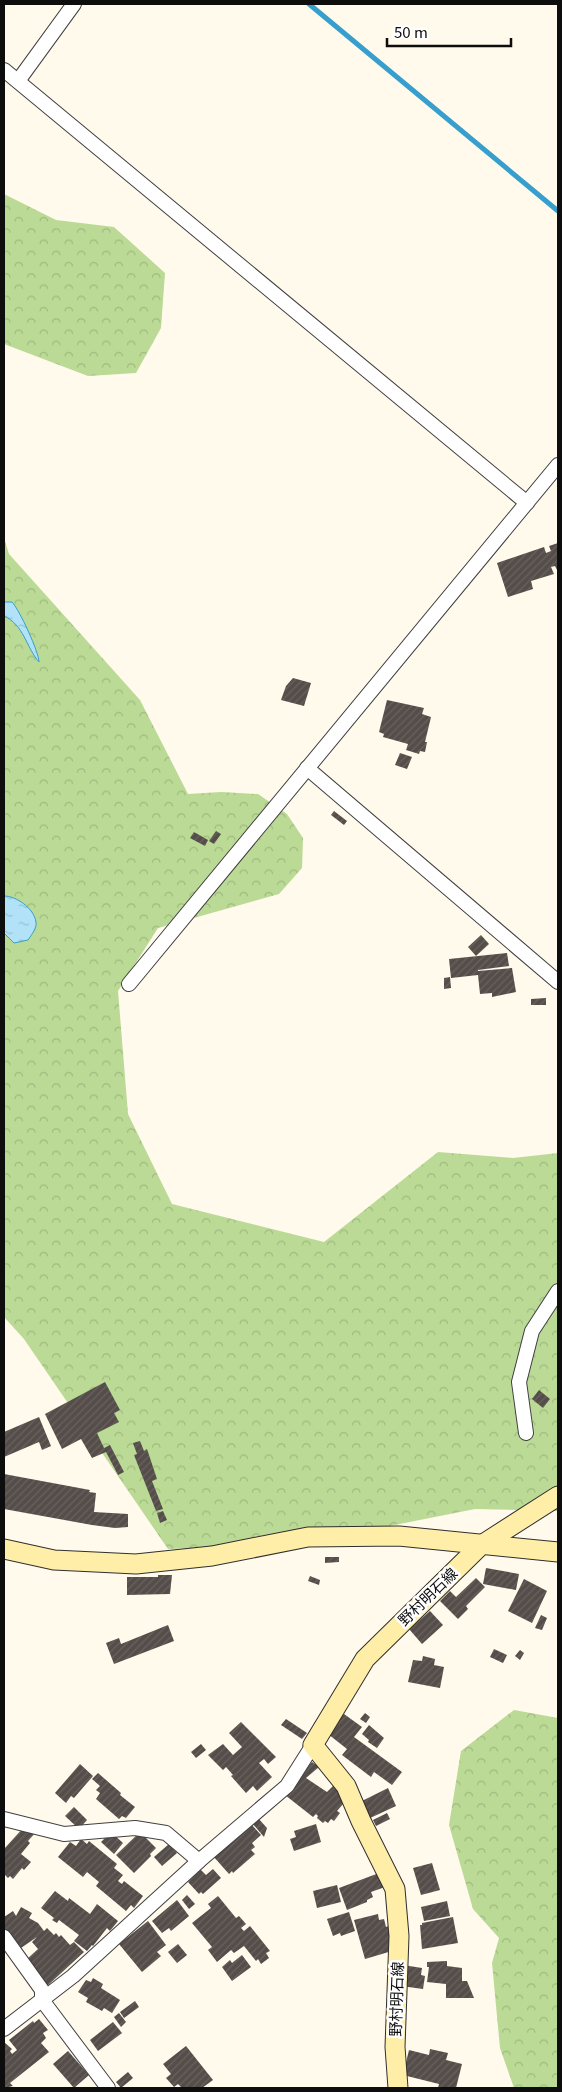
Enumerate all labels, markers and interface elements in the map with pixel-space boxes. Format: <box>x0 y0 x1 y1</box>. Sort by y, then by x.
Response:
scale bar <box>387 15 511 47</box>
text: 50 m <box>394 21 428 42</box>
street label: 野村明石線 <box>393 1562 461 1630</box>
street label: 野村明石線 <box>384 1961 407 2037</box>

